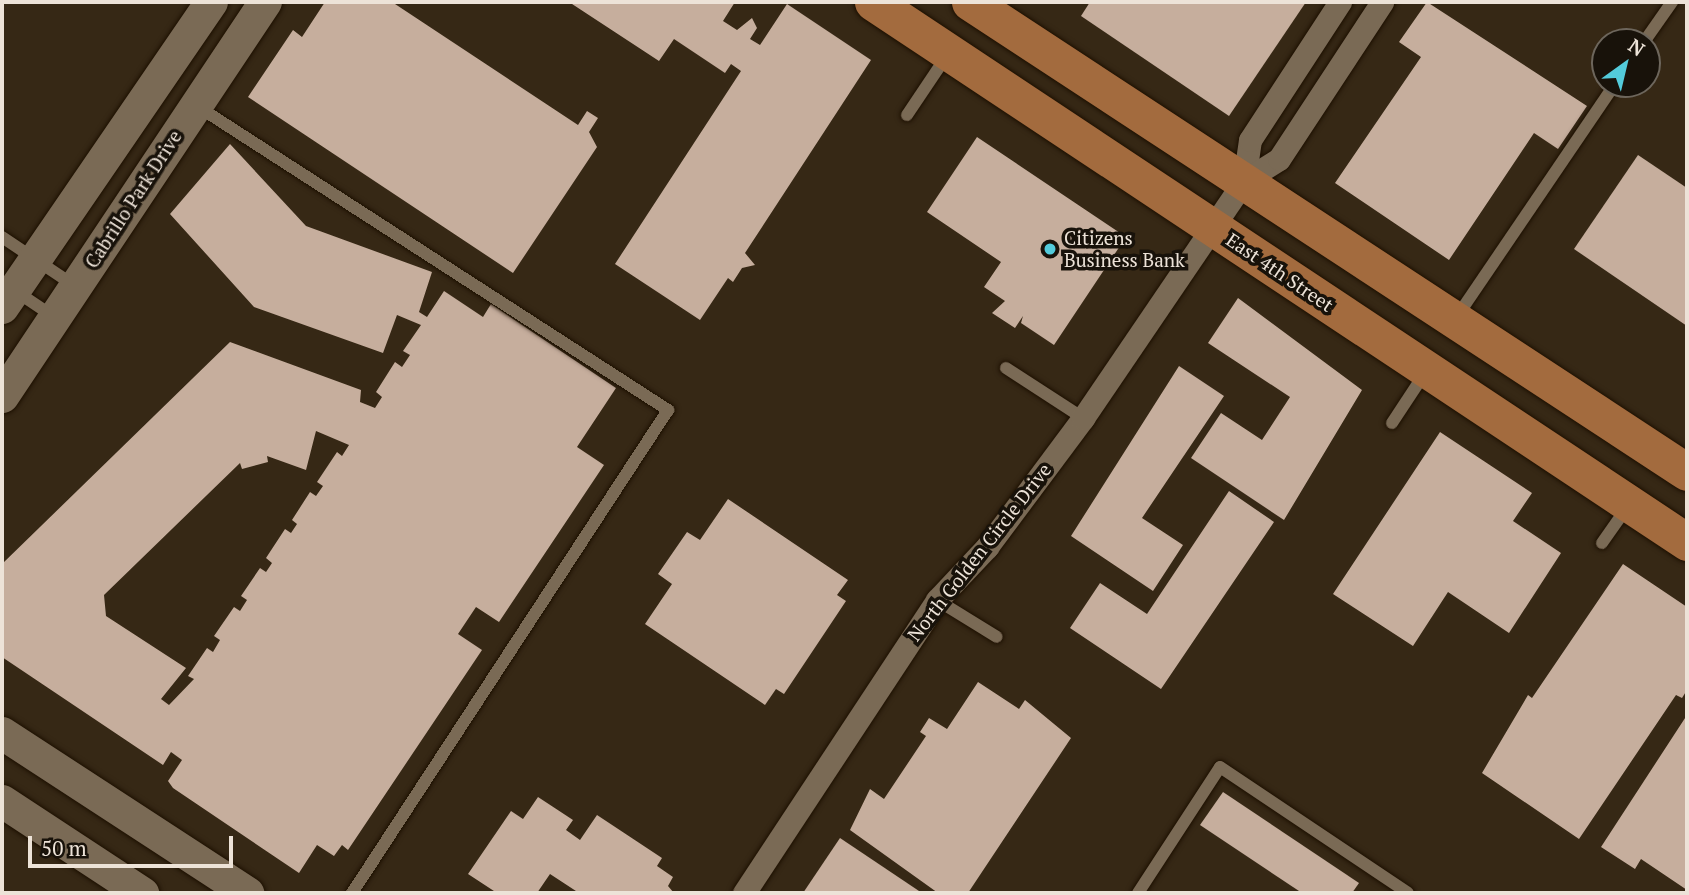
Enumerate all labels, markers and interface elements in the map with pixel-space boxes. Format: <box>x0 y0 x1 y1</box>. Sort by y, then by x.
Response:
north arrow <box>1591 28 1661 98</box>
text: N <box>1624 32 1650 61</box>
street label: Cabrillo Park Drive <box>80 126 186 272</box>
place label: Citizens Business Bank <box>1064 227 1185 271</box>
street label: East 4th Street <box>1222 228 1338 316</box>
marker: Citizens Business Bank <box>1042 241 1058 257</box>
street label: North Golden Circle Drive <box>903 459 1055 645</box>
scale bar <box>32 822 236 866</box>
text: 50 m <box>41 834 87 862</box>

